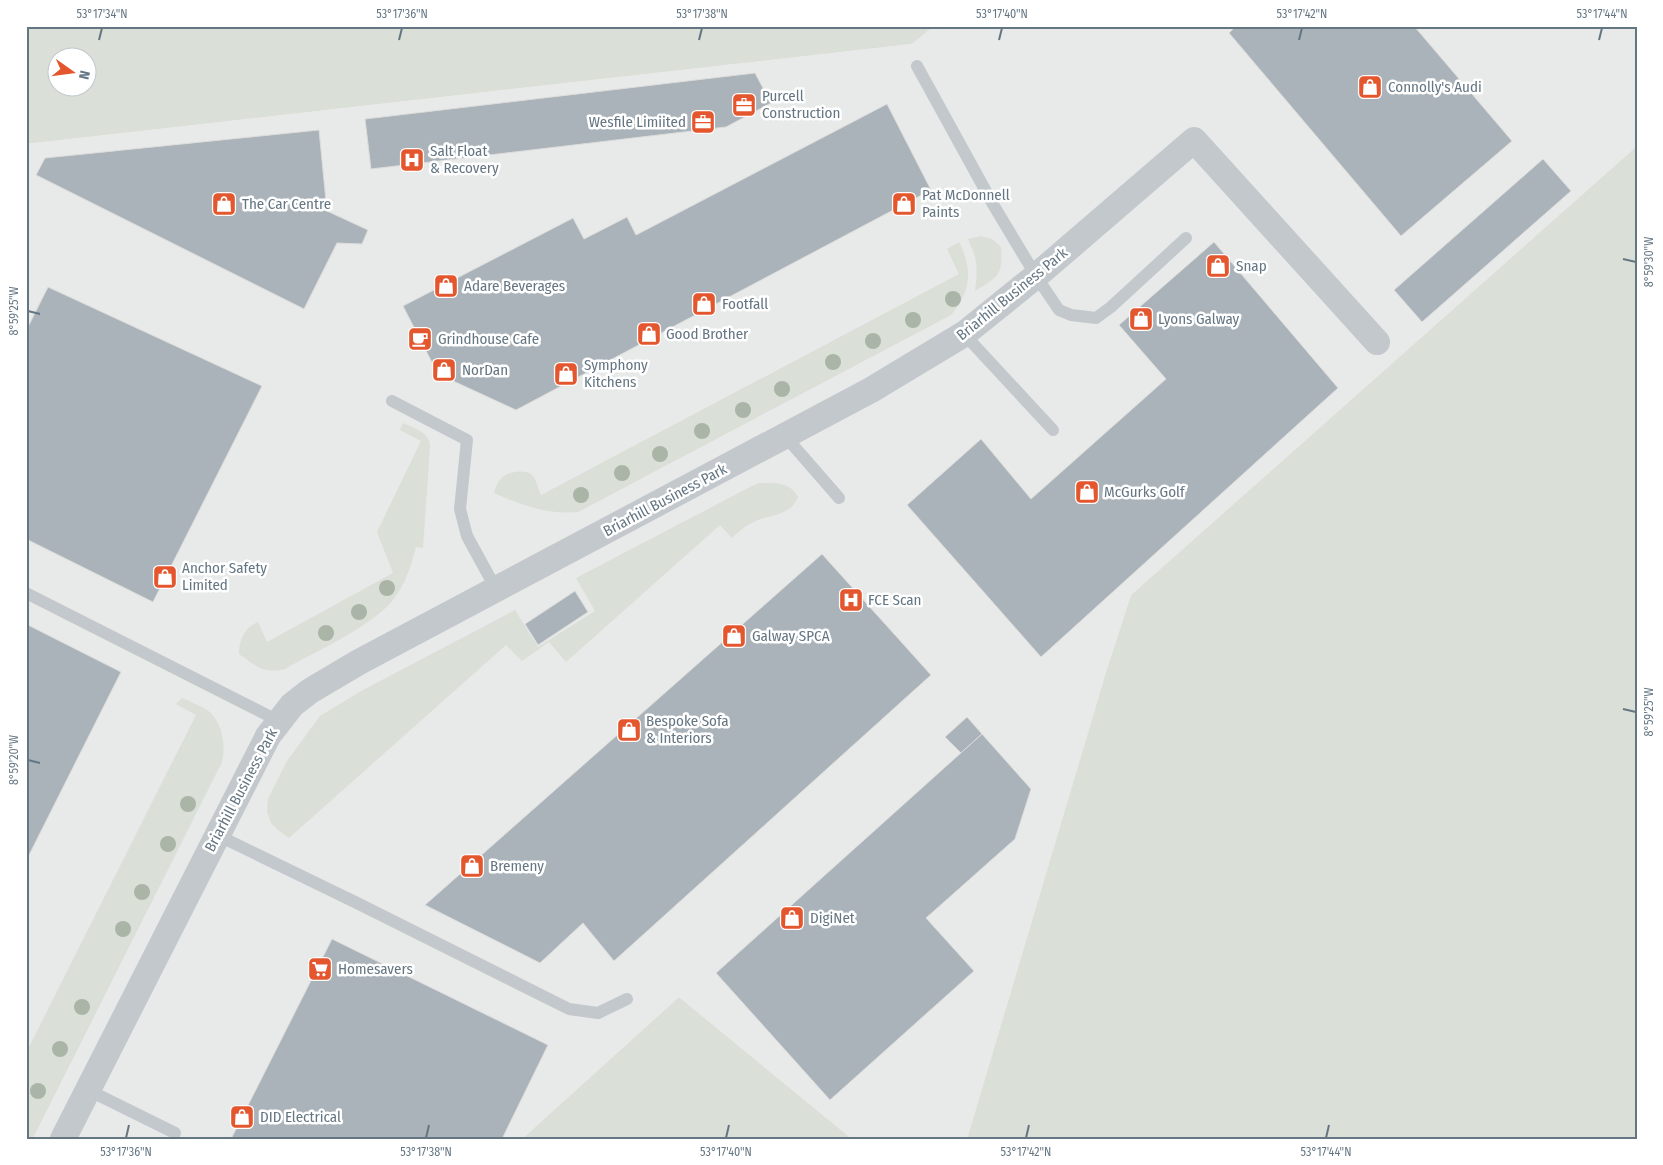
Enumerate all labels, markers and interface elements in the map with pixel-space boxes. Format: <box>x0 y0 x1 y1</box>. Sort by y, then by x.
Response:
text: 53°17'34"N <box>77 7 127 21</box>
text: 53°17'36"N <box>376 7 428 21</box>
text: 53°17'38"N <box>676 7 728 21</box>
text: 53°17'40"N <box>976 7 1028 21</box>
text: 53°17'42"N <box>1277 7 1327 21</box>
text: 53°17'44"N <box>1577 7 1627 21</box>
north arrow <box>48 48 98 98</box>
text: N <box>75 69 93 81</box>
shop icon: Connolly's Audi <box>1357 74 1383 100</box>
place label: Connolly's Audi <box>1388 78 1482 96</box>
place label: Purcell Construction <box>762 87 840 122</box>
office icon: Purcell Construction <box>731 92 757 118</box>
office icon: Wesfile Limiited <box>690 109 716 135</box>
place label: Wesfile Limiited <box>589 113 686 131</box>
place label: Salt Float & Recovery <box>430 142 499 177</box>
hospital icon: Salt Float & Recovery <box>399 147 425 173</box>
place label: Pat McDonnell Paints <box>922 186 1010 221</box>
shop icon: The Car Centre <box>211 191 237 217</box>
shop icon: Pat McDonnell Paints <box>891 191 917 217</box>
place label: The Car Centre <box>242 195 331 213</box>
text: 8°59'30"W <box>1642 237 1656 287</box>
street label: Briarhill Business Park <box>953 244 1071 344</box>
shop icon: Snap <box>1205 253 1231 279</box>
place label: Snap <box>1236 257 1267 275</box>
shop icon: Adare Beverages <box>433 273 459 299</box>
place label: Adare Beverages <box>464 277 565 295</box>
text: 8°59'25"W <box>7 286 21 336</box>
shop icon: Footfall <box>691 291 717 317</box>
place label: Footfall <box>722 295 768 313</box>
shop icon: Lyons Galway <box>1128 306 1154 332</box>
place label: Lyons Galway <box>1158 310 1240 328</box>
shop icon: Good Brother <box>636 321 662 347</box>
place label: Good Brother <box>666 325 749 343</box>
cafe icon: Grindhouse Cafe <box>407 326 433 352</box>
place label: Grindhouse Cafe <box>438 330 539 348</box>
place label: Symphony Kitchens <box>584 356 648 391</box>
shop icon: NorDan <box>431 357 457 383</box>
place label: NorDan <box>462 361 508 379</box>
shop icon: Symphony Kitchens <box>553 361 579 387</box>
street label: Briarhill Business Park <box>600 460 730 540</box>
shop icon: McGurks Golf <box>1074 479 1100 505</box>
place label: McGurks Golf <box>1104 483 1186 501</box>
place label: Anchor Safety Limited <box>182 559 267 594</box>
shop icon: Anchor Safety Limited <box>152 564 178 590</box>
hospital icon: FCE Scan <box>838 587 864 613</box>
place label: FCE Scan <box>868 591 921 609</box>
shop icon: Galway SPCA <box>721 623 747 649</box>
place label: Galway SPCA <box>752 627 830 645</box>
text: 8°59'25"W <box>1642 687 1656 737</box>
place label: Bespoke Sofa & Interiors <box>646 712 729 747</box>
shop icon: Bespoke Sofa & Interiors <box>616 717 642 743</box>
street label: Briarhill Business Park <box>201 725 281 855</box>
text: 8°59'20"W <box>7 735 21 785</box>
shop icon: Bremeny <box>459 853 485 879</box>
place label: Bremeny <box>490 857 544 875</box>
shop icon: DigiNet <box>779 905 805 931</box>
place label: DigiNet <box>810 909 855 927</box>
supermarket icon: Homesavers <box>307 956 333 982</box>
place label: Homesavers <box>338 960 413 978</box>
shop icon: DID Electrical <box>229 1104 255 1130</box>
place label: DID Electrical <box>260 1108 341 1126</box>
text: 53°17'36"N <box>100 1145 152 1159</box>
text: 53°17'38"N <box>400 1145 452 1159</box>
text: 53°17'40"N <box>700 1145 752 1159</box>
text: 53°17'42"N <box>1001 1145 1051 1159</box>
text: 53°17'44"N <box>1301 1145 1351 1159</box>

